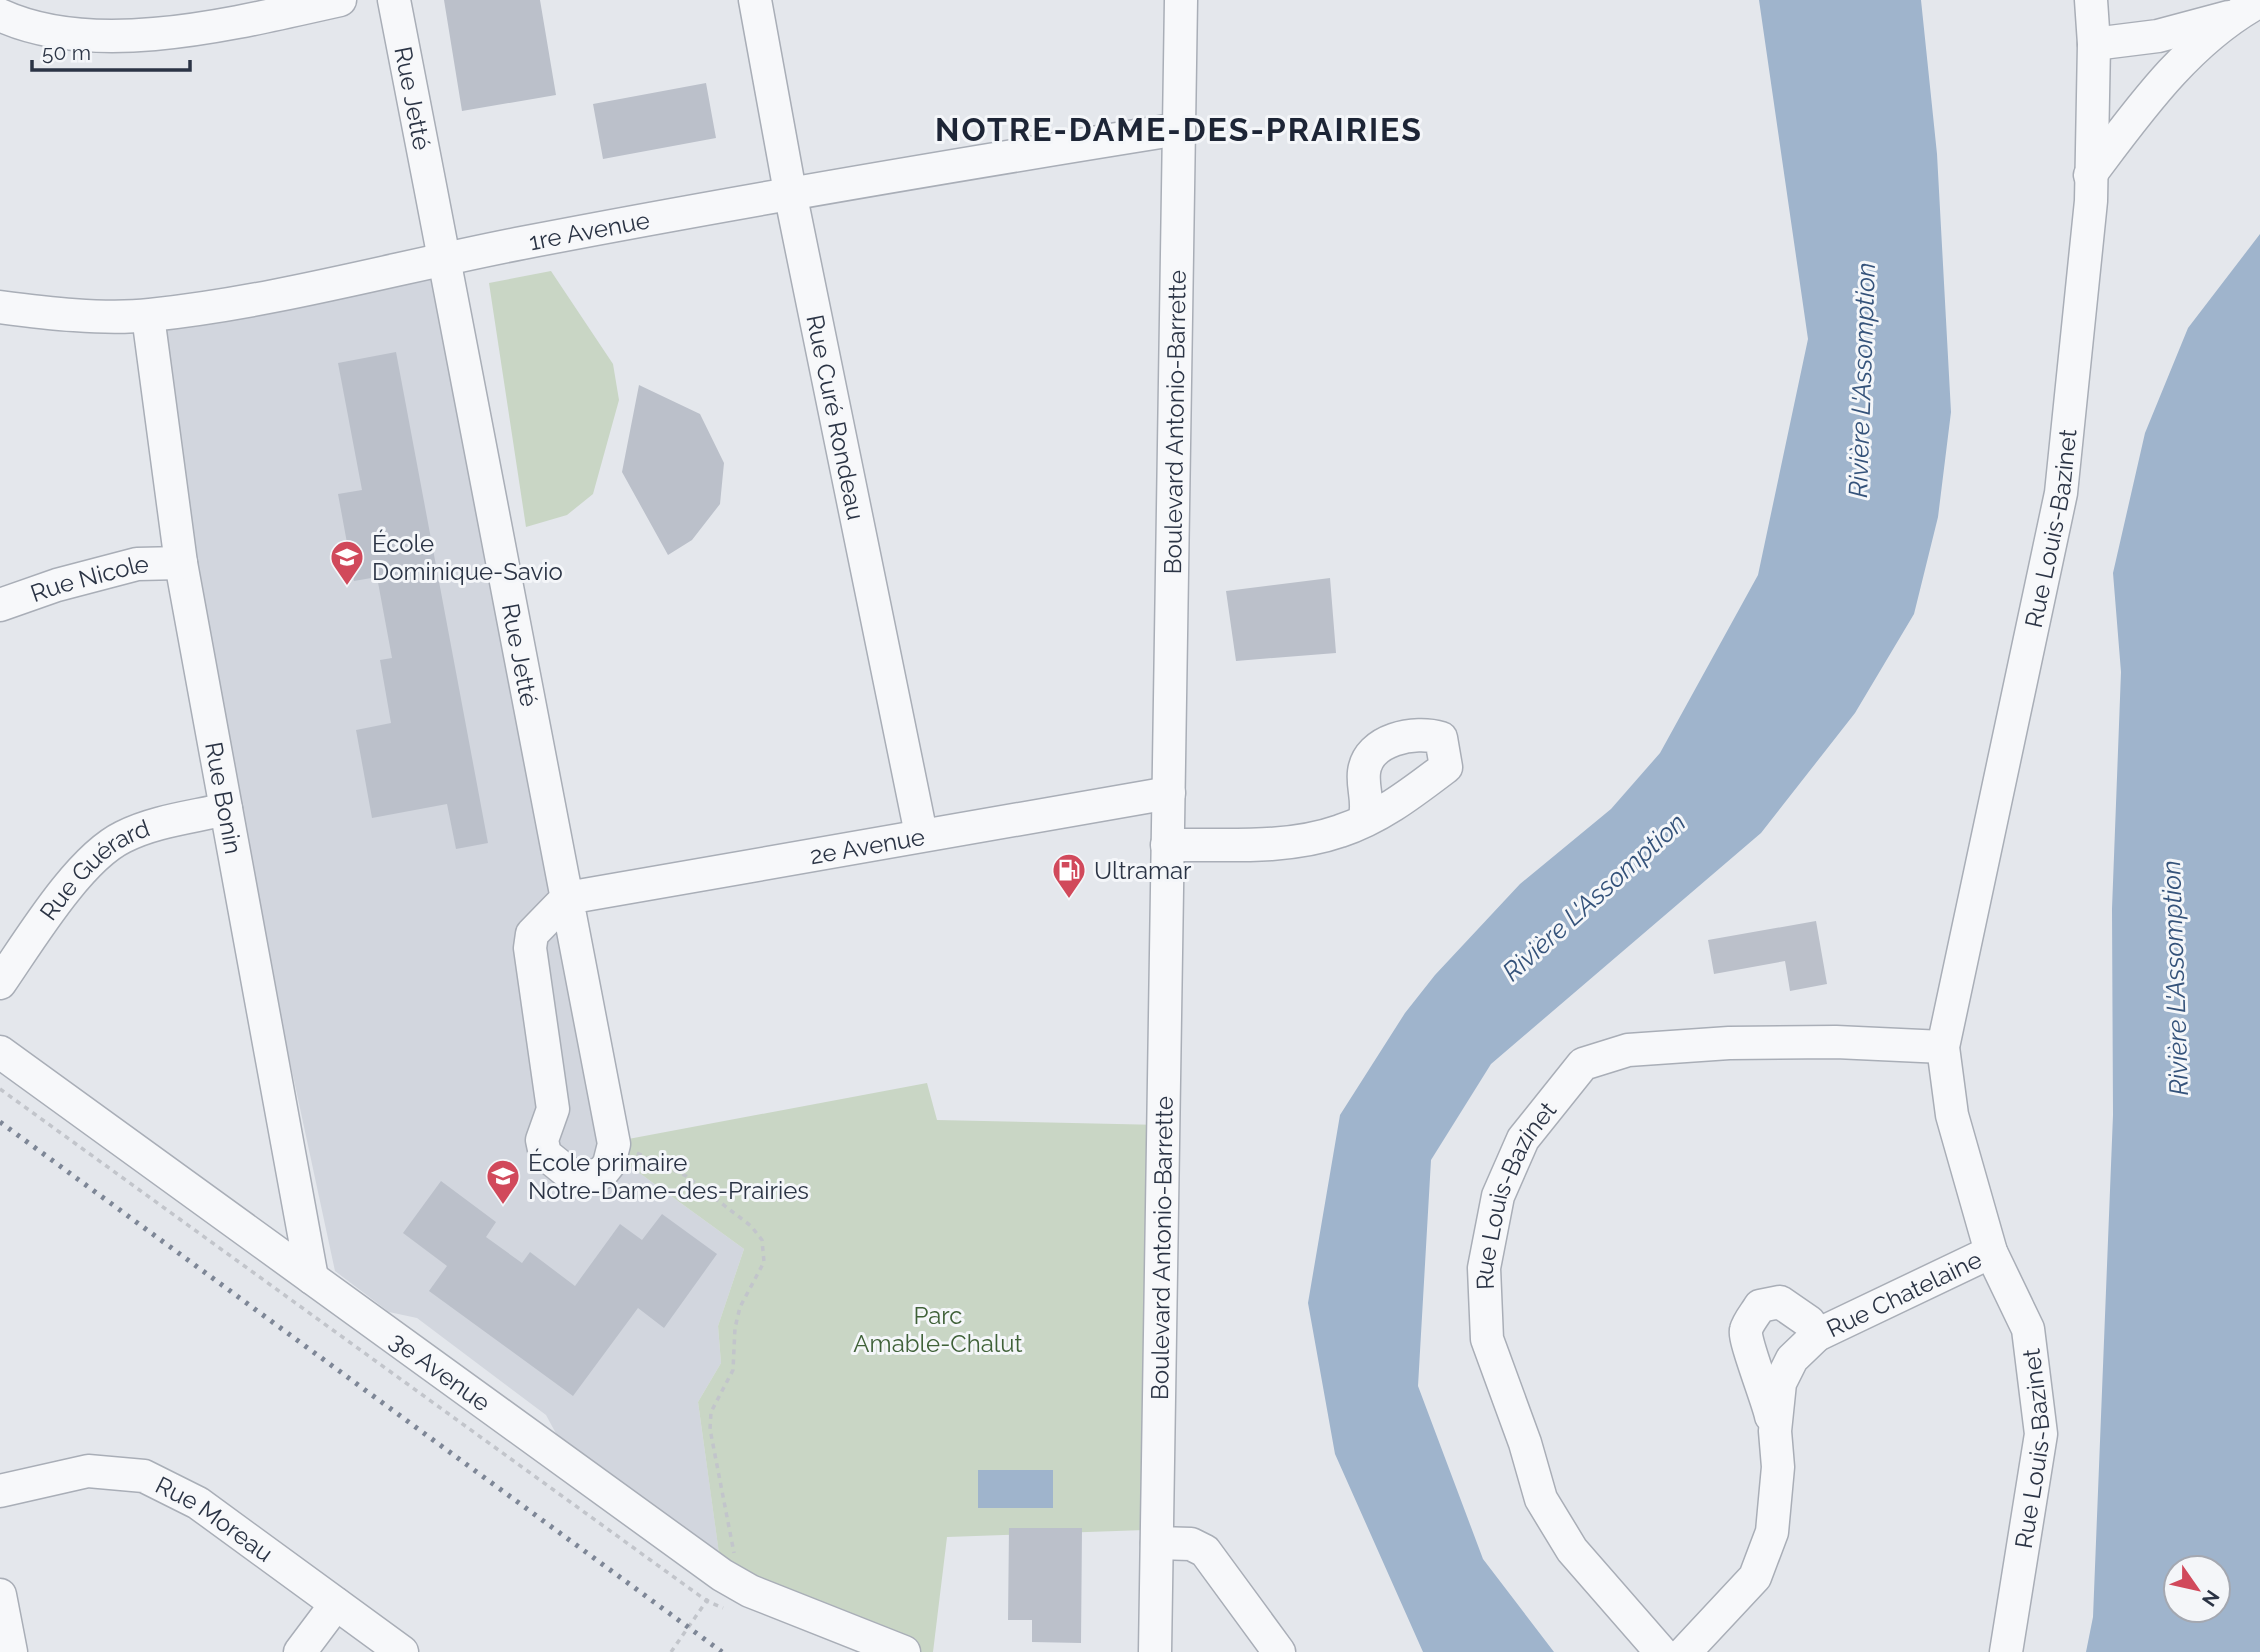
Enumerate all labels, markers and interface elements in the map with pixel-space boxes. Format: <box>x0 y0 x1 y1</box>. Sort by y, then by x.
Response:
scale bar <box>32 28 189 72</box>
text: 50 m <box>42 40 91 65</box>
street label: Rue Jetté <box>389 44 437 152</box>
district label: NOTRE-DAME-DES-PRAIRIES <box>935 111 1423 148</box>
street label: 1re Avenue <box>526 205 652 256</box>
water label: Rivière L'Assomption <box>1843 262 1881 498</box>
street label: Boulevard Antonio-Barrette <box>1157 270 1191 574</box>
street label: Rue Curé Rondeau <box>801 312 871 522</box>
street label: Rue Louis-Bazinet <box>2018 428 2082 630</box>
place label: École Dominique-Savio <box>372 529 563 586</box>
school or university icon: École Dominique-Savio <box>328 538 366 587</box>
street label: Rue Nicole <box>26 549 149 608</box>
street label: Rue Jetté <box>496 601 544 709</box>
street label: Rue Bonin <box>200 739 249 856</box>
water label: Rivière L'Assomption <box>1496 807 1692 987</box>
street label: Rue Guérard <box>33 813 153 925</box>
street label: 2e Avenue <box>807 821 927 870</box>
fuel station icon: Ultramar <box>1050 851 1088 900</box>
place label: Ultramar <box>1094 856 1192 885</box>
water label: Rivière L'Assomption <box>2156 860 2194 1096</box>
street label: Boulevard Antonio-Barrette <box>1144 1096 1178 1400</box>
street label: Rue Louis-Bazinet <box>1469 1096 1562 1290</box>
place label: École primaire Notre-Dame-des-Prairies <box>528 1148 809 1205</box>
school or university icon: École primaire Notre-Dame-des-Prairies <box>484 1157 522 1206</box>
street label: Rue Chatelaine <box>1822 1244 1986 1343</box>
park label: Parc Amable-Chalut <box>853 1301 1023 1358</box>
street label: 3e Avenue <box>385 1325 496 1417</box>
street label: Rue Louis-Bazinet <box>2008 1347 2056 1550</box>
street label: Rue Moreau <box>151 1470 279 1567</box>
north arrow <box>2162 1554 2232 1624</box>
text: N <box>2198 1586 2224 1611</box>

